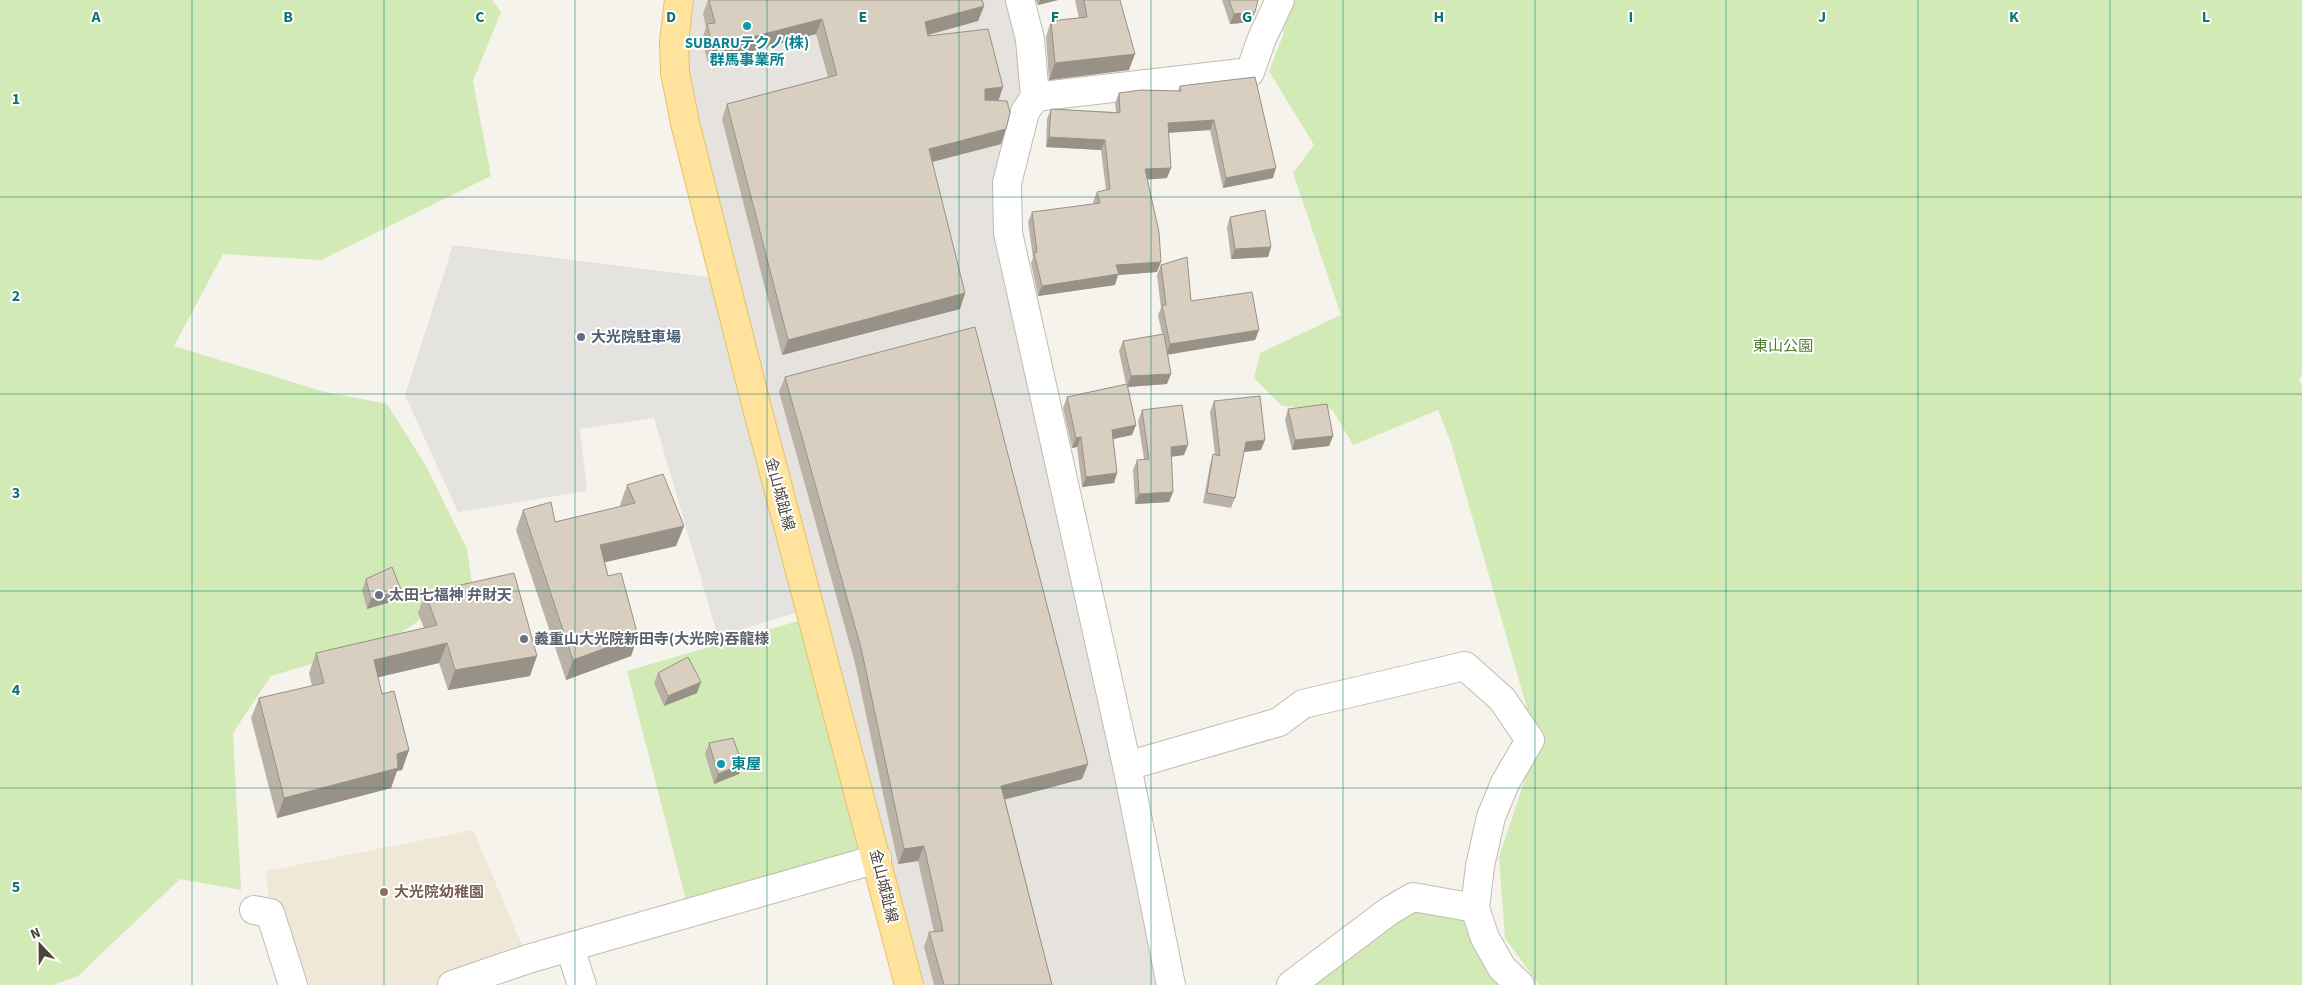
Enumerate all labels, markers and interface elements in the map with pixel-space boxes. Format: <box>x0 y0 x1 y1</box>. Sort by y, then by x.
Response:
text: A <box>90 6 101 28</box>
text: B <box>283 6 293 28</box>
text: C <box>475 6 485 28</box>
text: D <box>666 6 676 28</box>
text: E <box>859 6 867 28</box>
text: F <box>1051 6 1059 28</box>
text: G <box>1242 6 1252 28</box>
text: H <box>1434 6 1444 28</box>
text: I <box>1629 6 1633 28</box>
text: J <box>1818 6 1826 28</box>
text: K <box>2009 6 2019 28</box>
text: L <box>2202 6 2210 28</box>
marker: SUBARUテクノ(株) 群馬事業所 <box>741 20 753 32</box>
place label: SUBARUテクノ(株) 群馬事業所 <box>685 33 809 71</box>
text: 1 <box>12 88 20 110</box>
text: 2 <box>12 285 20 307</box>
place label: 大光院駐車場 <box>591 327 681 348</box>
marker: 大光院駐車場 <box>575 331 587 343</box>
park label: 東山公園 <box>1753 336 1813 357</box>
street label: 金山城趾線 <box>760 455 799 533</box>
text: 3 <box>12 482 20 504</box>
place label: 太田七福神 弁財天 <box>389 585 512 606</box>
marker: 太田七福神 弁財天 <box>373 589 385 601</box>
place label: 義重山大光院新田寺(大光院)吞龍様 <box>534 629 769 650</box>
marker: 義重山大光院新田寺(大光院)吞龍様 <box>518 633 530 645</box>
text: 4 <box>12 679 21 701</box>
place label: 東屋 <box>731 754 761 775</box>
marker: 東屋 <box>715 758 727 770</box>
street label: 金山城趾線 <box>864 847 903 925</box>
text: 5 <box>12 876 20 898</box>
place label: 大光院幼稚園 <box>394 882 484 903</box>
marker: 大光院幼稚園 <box>378 886 390 898</box>
north arrow <box>15 920 65 970</box>
text: N <box>27 923 44 945</box>

